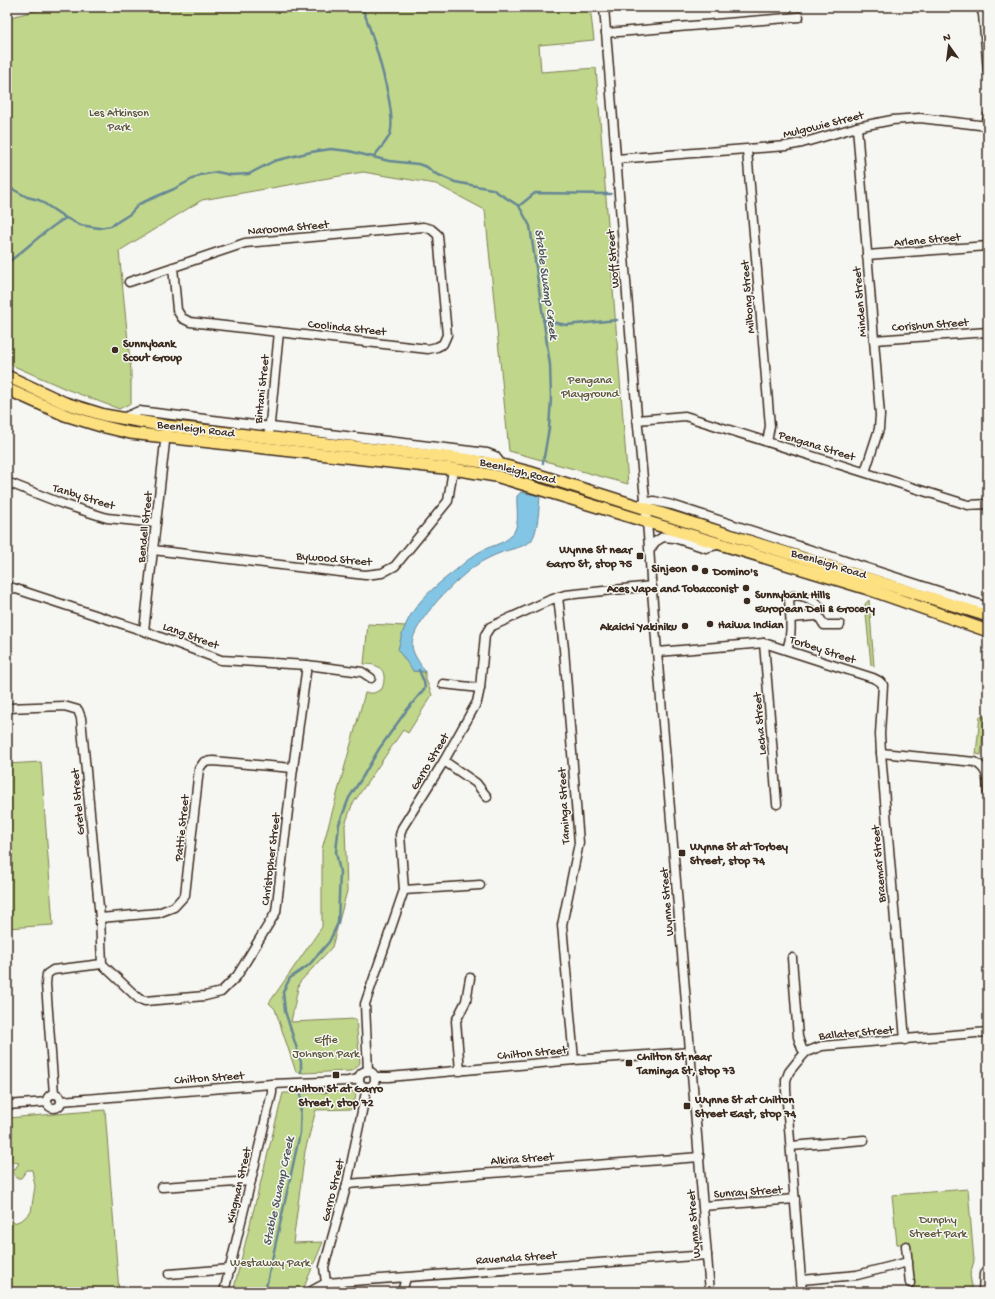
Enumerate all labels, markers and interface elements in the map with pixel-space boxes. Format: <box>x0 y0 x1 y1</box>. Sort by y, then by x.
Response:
north arrow <box>929 26 969 66</box>
text: N <box>942 32 952 45</box>
park label: Les Atkinson Park <box>89 107 149 135</box>
street label: Mulgowie Street <box>782 109 866 143</box>
street label: Narooma Street <box>247 218 330 240</box>
water label: Stable Swamp Creek <box>530 228 561 342</box>
street label: Woff Street <box>604 228 624 289</box>
street label: Arlene Street <box>893 231 962 251</box>
street label: Milbong Street <box>739 259 759 334</box>
street label: Minden Street <box>851 265 871 338</box>
street label: Corishun Street <box>891 316 970 336</box>
street label: Coolinda Street <box>307 318 388 340</box>
place label: Sunnybank Scout Group <box>123 338 182 366</box>
marker: Sunnybank Scout Group <box>110 345 120 355</box>
street label: Bintani Street <box>252 353 274 425</box>
park label: Pengana Playground <box>560 374 620 402</box>
street label: Beenleigh Road <box>155 418 236 442</box>
street label: Pengana Street <box>776 428 857 466</box>
street label: Beenleigh Road <box>477 455 558 488</box>
street label: Tanby Street <box>50 482 117 514</box>
street label: Bendell Street <box>135 490 157 564</box>
place label: Wynne St near Garro St, stop 75 <box>546 544 634 572</box>
street label: Beenleigh Road <box>788 547 869 583</box>
street label: Bywood Street <box>295 550 373 570</box>
marker: Wynne St near Garro St, stop 75 <box>635 551 645 561</box>
place label: Sinjeon <box>652 563 687 577</box>
marker: Sinjeon <box>690 563 700 573</box>
marker: Domino's <box>700 566 710 576</box>
place label: Domino's <box>712 566 758 580</box>
place label: Aces Vape and Tobacconist <box>606 583 739 597</box>
marker: Aces Vape and Tobacconist <box>741 583 751 593</box>
place label: Sunnybank Hills European Deli & Grocery <box>754 589 875 617</box>
marker: Sunnybank Hills European Deli & Grocery <box>742 596 752 606</box>
marker: Haiwa Indian <box>705 619 715 629</box>
place label: Haiwa Indian <box>718 619 784 633</box>
street label: Lang Street <box>160 620 221 654</box>
place label: Akaichi Yakiniku <box>599 621 677 635</box>
marker: Akaichi Yakiniku <box>680 621 690 631</box>
street label: Torbey Street <box>787 633 858 668</box>
street label: Lecha Street <box>751 691 771 756</box>
street label: Garro Street <box>408 730 454 793</box>
street label: Taminga Street <box>556 766 574 845</box>
street label: Gretel Street <box>69 767 89 836</box>
street label: Pattie Street <box>172 793 194 863</box>
street label: Christopher Street <box>259 811 285 906</box>
street label: Braemar Street <box>870 824 890 904</box>
place label: Wynne St at Torbey Street, stop 74 <box>689 841 788 869</box>
marker: Wynne St at Torbey Street, stop 74 <box>677 848 687 858</box>
street label: Wynne Street <box>658 866 678 937</box>
street label: Ballater Street <box>817 1024 895 1044</box>
park label: Effie Johnson Park <box>293 1034 361 1062</box>
street label: Chilton Street <box>497 1044 569 1064</box>
place label: Chilton St near Taminga St, stop 73 <box>636 1051 735 1079</box>
marker: Chilton St near Taminga St, stop 73 <box>624 1058 634 1068</box>
street label: Chilton Street <box>174 1069 246 1088</box>
marker: Chilton St at Garro Street, stop 72 <box>331 1070 341 1080</box>
place label: Chilton St at Garro Street, stop 72 <box>288 1083 384 1111</box>
place label: Wynne St at Chilton Street East, stop 74 <box>694 1094 796 1122</box>
marker: Wynne St at Chilton Street East, stop 74 <box>682 1101 692 1111</box>
water label: Stable Swamp Creek <box>261 1135 299 1247</box>
street label: Kingman Street <box>224 1145 256 1225</box>
street label: Alkira Street <box>490 1151 555 1169</box>
street label: Garro Street <box>319 1157 349 1223</box>
street label: Sunray Street <box>713 1184 784 1202</box>
street label: Wynne Street <box>685 1188 705 1259</box>
park label: Dunphy Street Park <box>909 1214 969 1242</box>
street label: Ravenala Street <box>475 1249 558 1269</box>
park label: Westaway Park <box>230 1257 312 1271</box>

